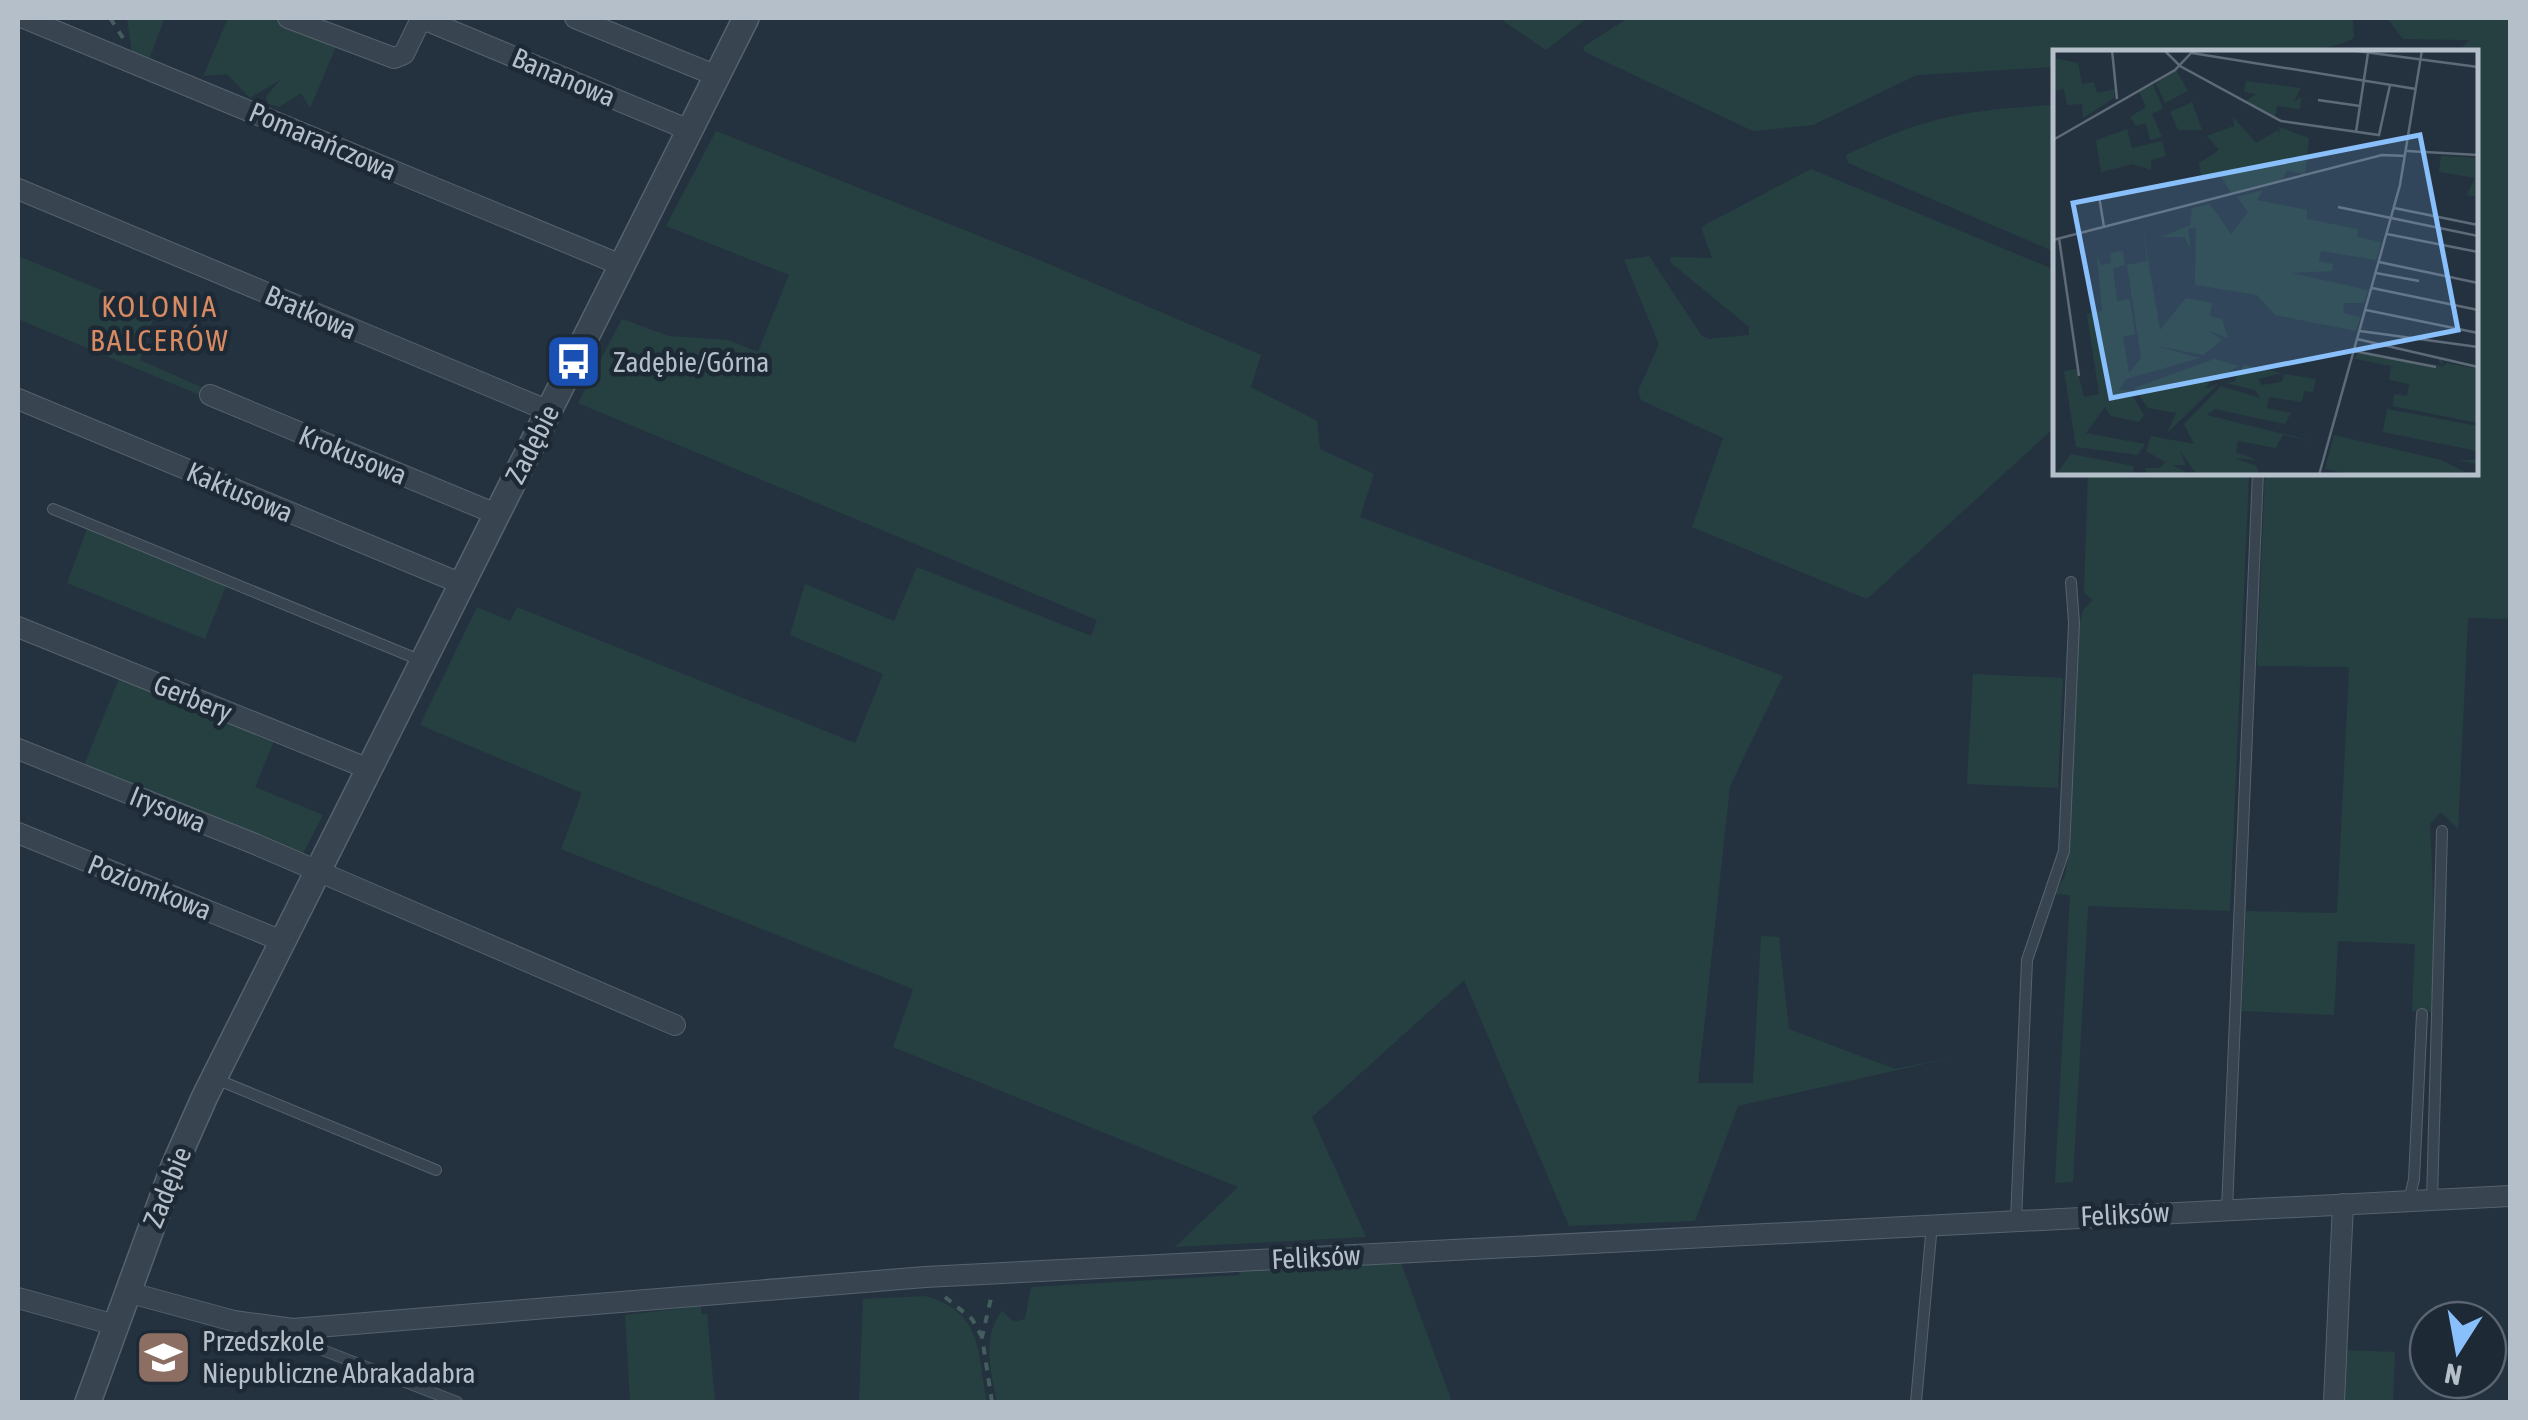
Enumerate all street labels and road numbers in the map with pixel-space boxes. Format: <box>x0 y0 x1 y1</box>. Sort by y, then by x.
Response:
street label: Bananowa <box>508 41 620 113</box>
street label: Pomarańczowa <box>245 96 401 186</box>
street label: Bratkowa <box>260 278 362 346</box>
street label: Zadębie <box>499 399 565 489</box>
street label: Krokusowa <box>295 419 411 491</box>
street label: Kaktusowa <box>182 455 298 529</box>
street label: Gerbery <box>149 668 237 728</box>
street label: Irysowa <box>125 779 211 839</box>
street label: Poziomkowa <box>84 848 216 926</box>
street label: Zadębie <box>136 1142 198 1232</box>
street label: Feliksów <box>2080 1196 2171 1232</box>
street label: Feliksów <box>1271 1239 1362 1275</box>

